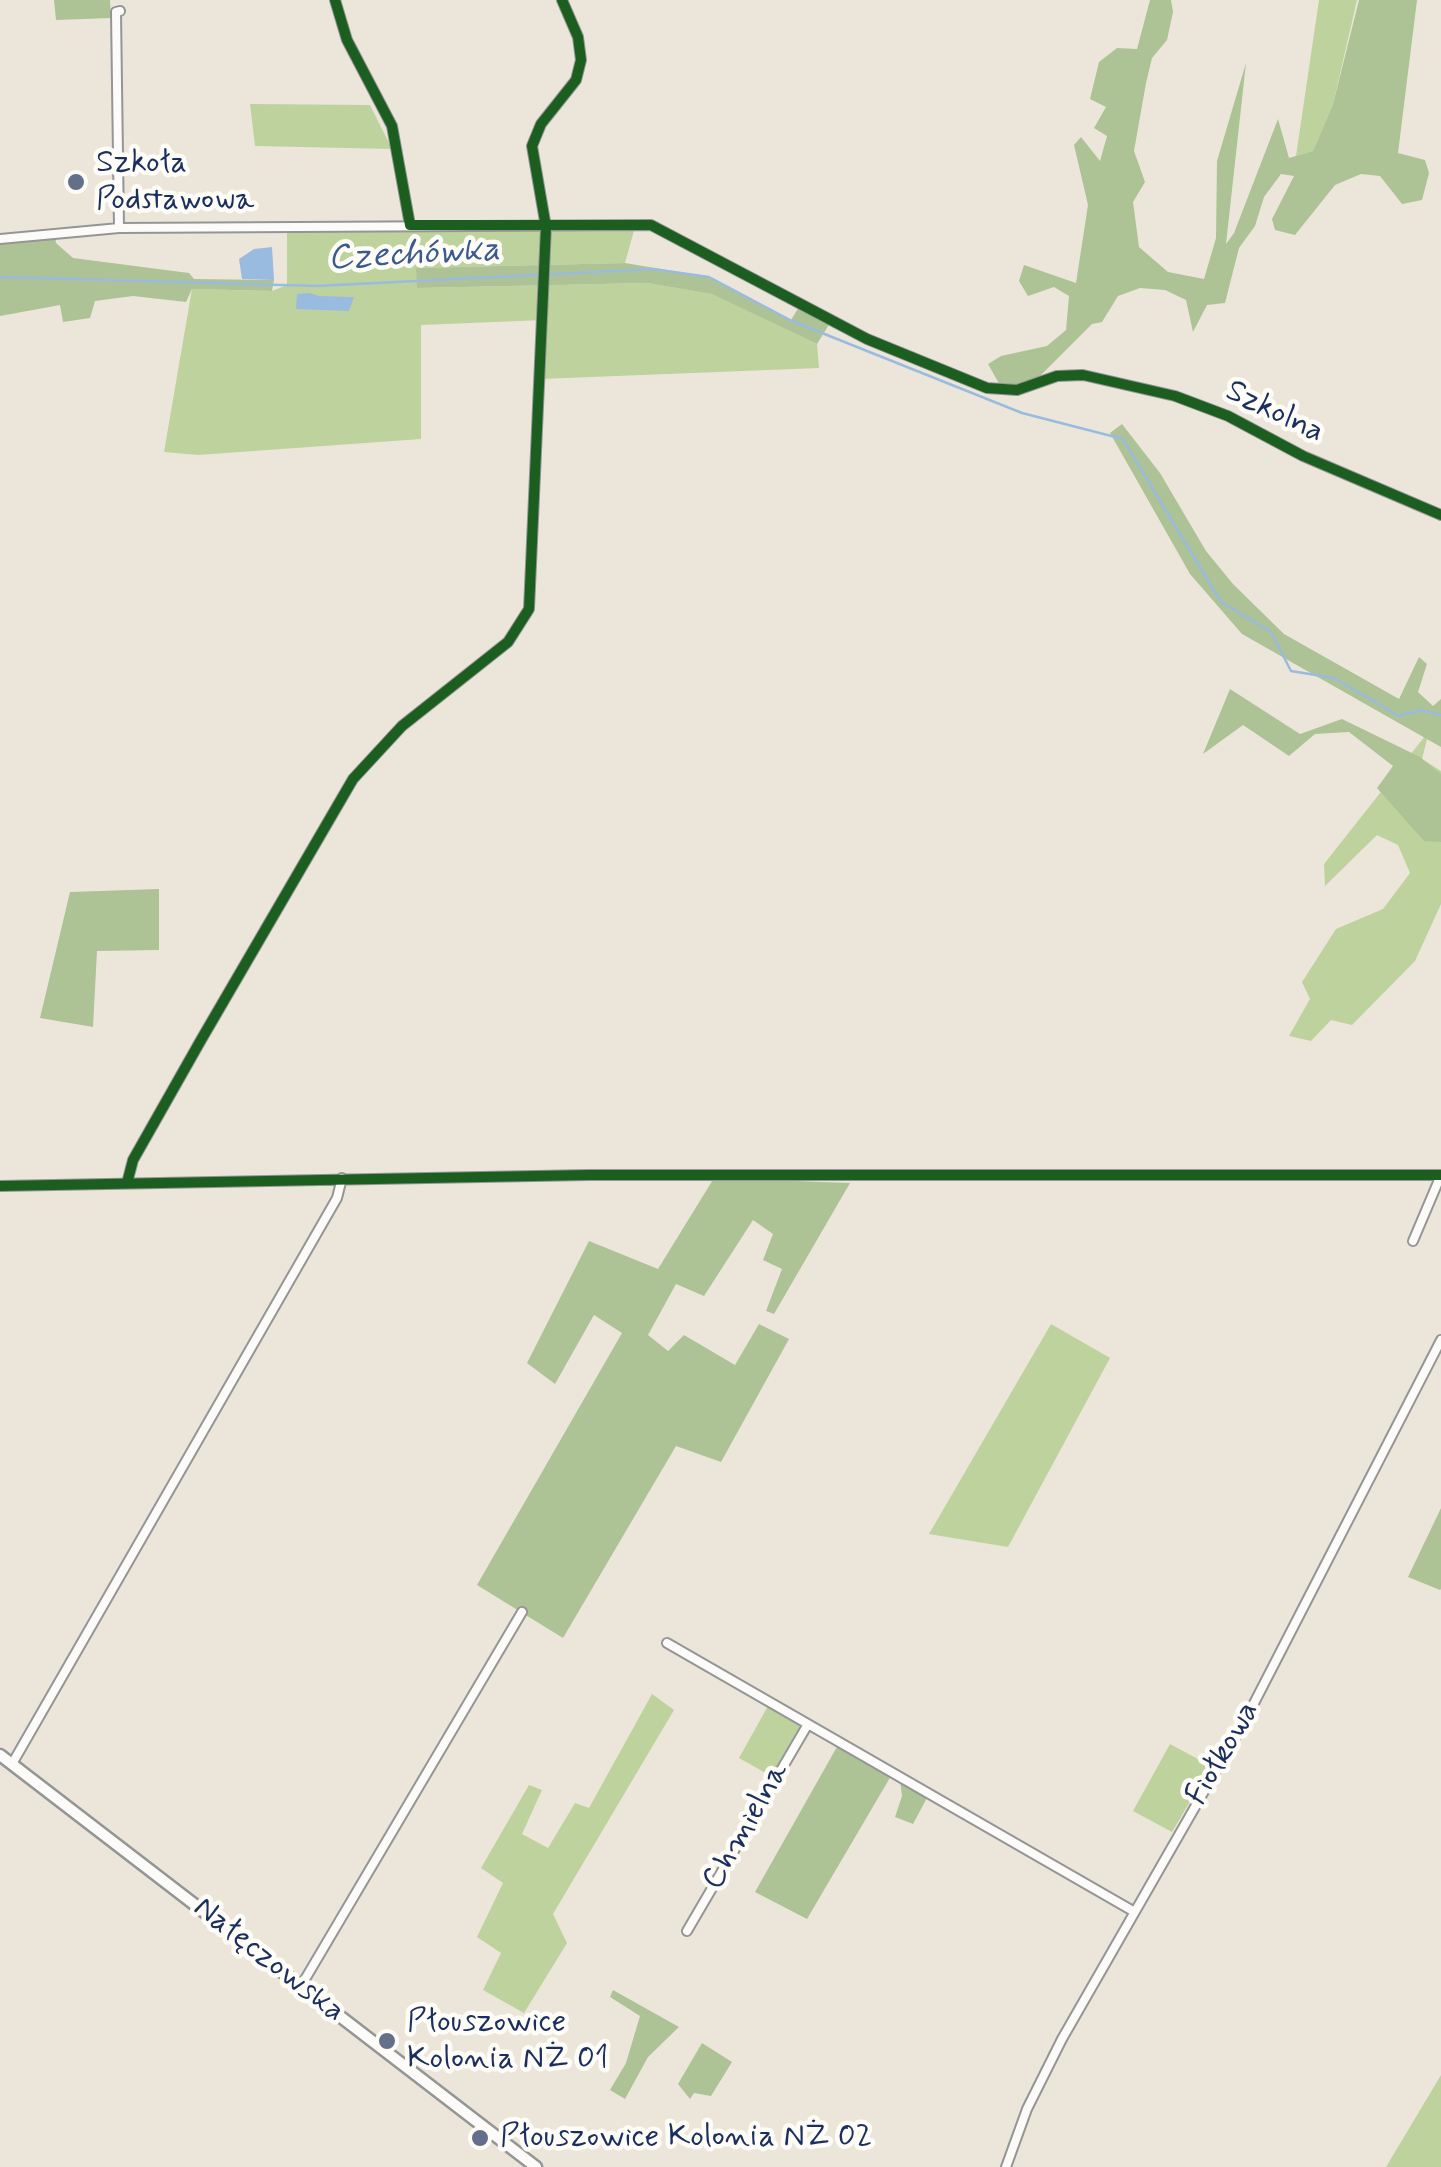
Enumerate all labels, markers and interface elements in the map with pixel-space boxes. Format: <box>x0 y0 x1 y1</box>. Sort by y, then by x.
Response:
place label: Szkoła Podstawowa <box>96 145 254 220</box>
marker: Szkoła Podstawowa <box>65 171 87 193</box>
water label: Czechówka <box>327 231 501 281</box>
street label: Szkolna <box>1219 373 1329 453</box>
street label: Fiołkowa <box>1179 1695 1269 1813</box>
street label: Chmielna <box>695 1757 799 1897</box>
street label: Nałęczowska <box>185 1890 351 2032</box>
place label: Płouszowice Kolonia NŻ 01 <box>407 2004 609 2079</box>
marker: Płouszowice Kolonia NŻ 01 <box>376 2030 398 2052</box>
place label: Płouszowice Kolonia NŻ 02 <box>500 2119 872 2157</box>
marker: Płouszowice Kolonia NŻ 02 <box>469 2127 491 2149</box>

